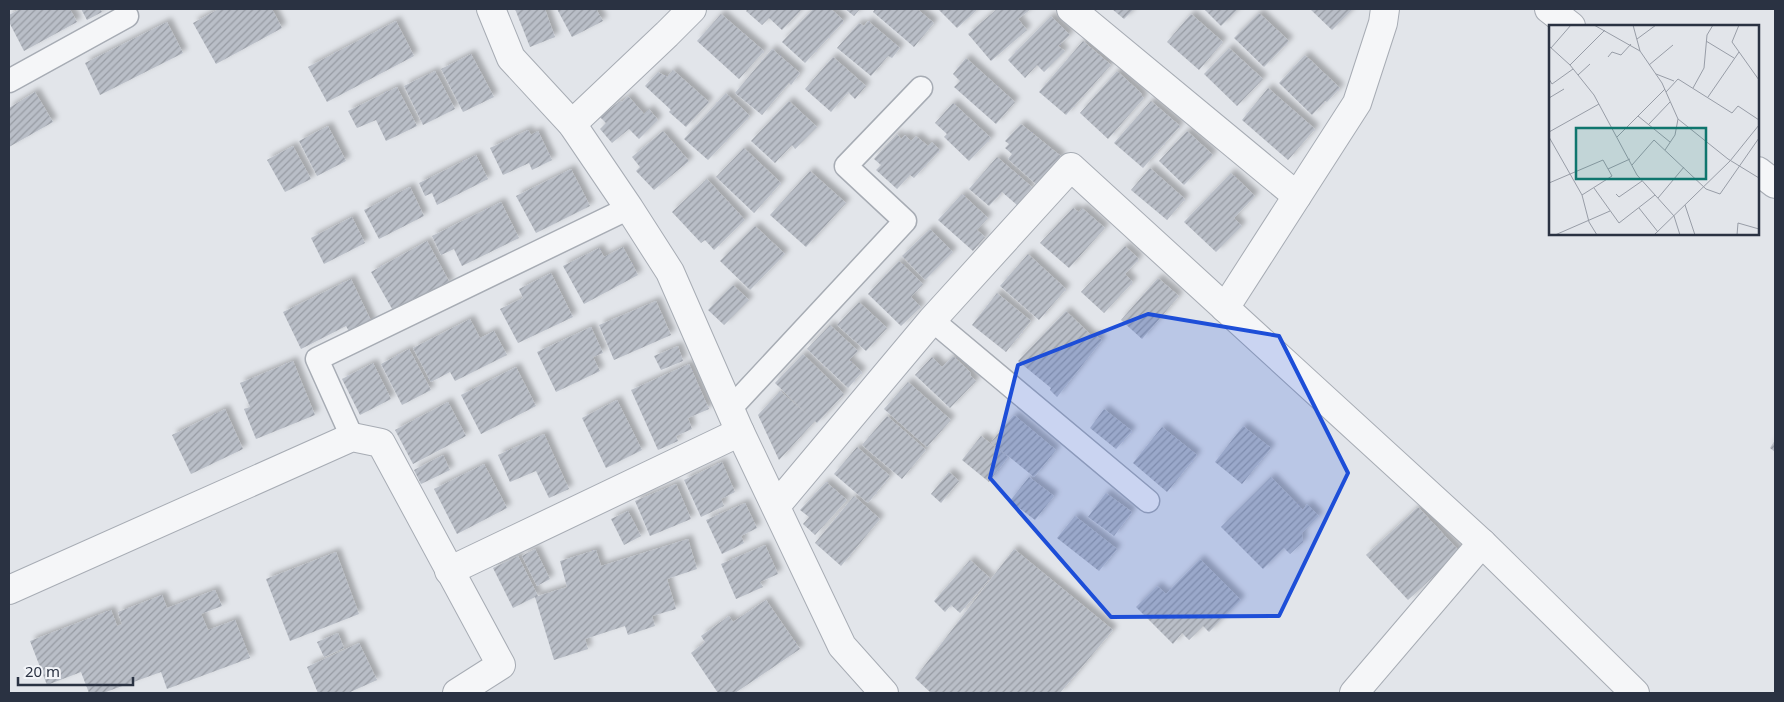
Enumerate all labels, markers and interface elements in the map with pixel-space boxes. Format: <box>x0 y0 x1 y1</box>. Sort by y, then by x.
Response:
inset map <box>1549 25 1759 235</box>
scale bar <box>18 654 132 686</box>
text: 20 m <box>25 661 60 681</box>

